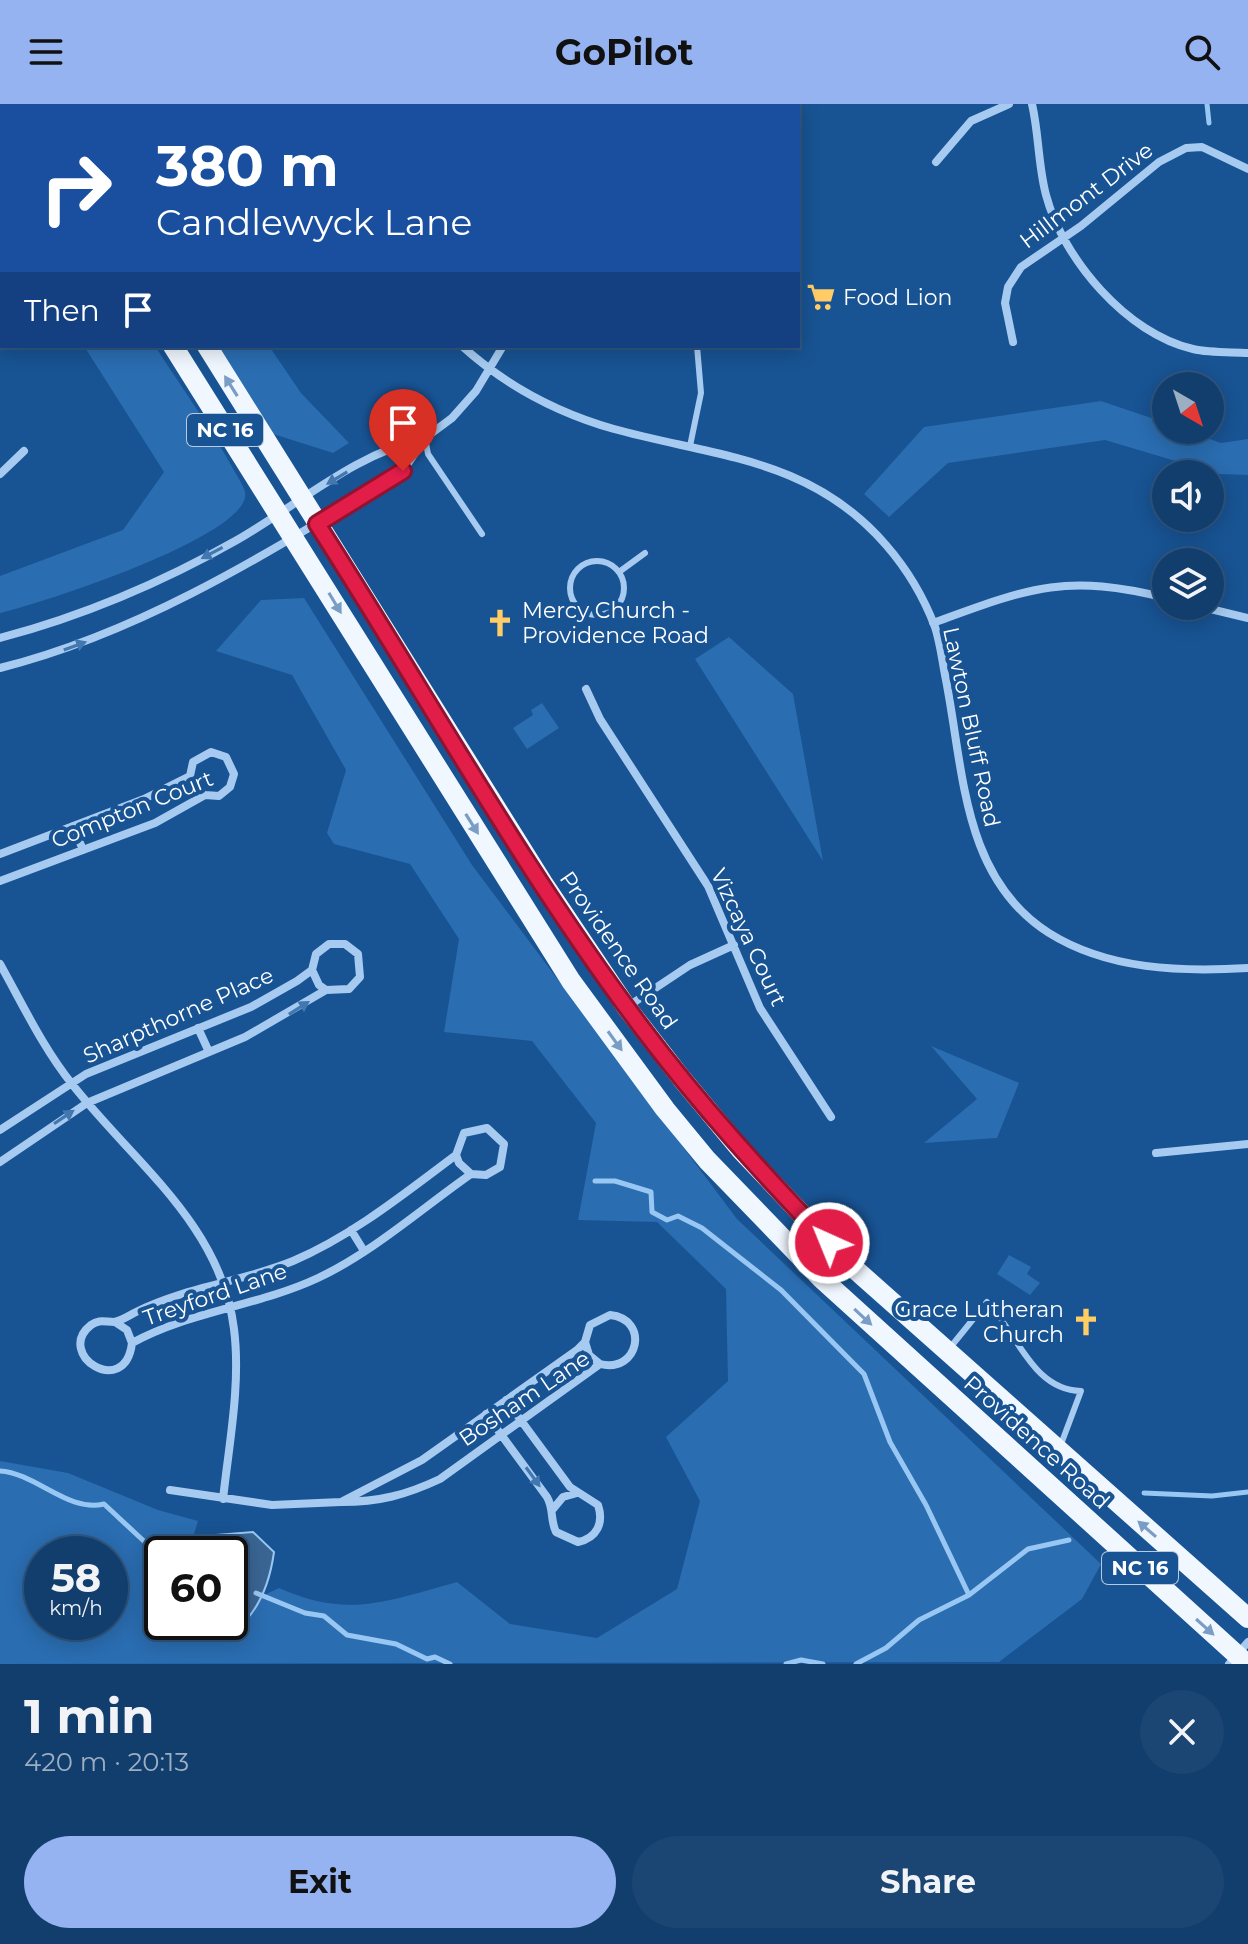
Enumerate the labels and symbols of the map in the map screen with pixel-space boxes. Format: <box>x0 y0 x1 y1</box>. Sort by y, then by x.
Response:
street label: Hillmont Drive <box>1014 136 1158 254</box>
supermarket icon: Food Lion <box>806 282 836 312</box>
place label: Food Lion <box>843 284 952 311</box>
north arrow <box>1152 372 1224 444</box>
one-way arrow <box>225 375 239 397</box>
pin <box>369 389 437 471</box>
road number: NC 16 <box>187 414 263 446</box>
one-way arrow <box>326 471 348 485</box>
one-way arrow <box>201 547 224 560</box>
one-way arrow <box>328 592 342 614</box>
place label: Mercy Church - Providence Road <box>522 597 709 649</box>
church icon: Mercy Church - Providence Road <box>485 608 515 638</box>
street label: Lawton Bluff Road <box>937 625 1006 830</box>
one-way arrow <box>63 639 87 652</box>
street label: Compton Court <box>47 765 217 854</box>
one-way arrow <box>464 814 479 835</box>
street label: Vizcaya Court <box>705 864 792 1010</box>
street label: Providence Road <box>554 866 683 1035</box>
street label: Sharpthorne Place <box>79 961 277 1070</box>
one-way arrow <box>288 1001 310 1015</box>
one-way arrow <box>607 1031 622 1052</box>
one-way arrow <box>53 1110 75 1125</box>
position arrow <box>787 1201 871 1285</box>
street label: Treyford Lane <box>140 1257 291 1332</box>
place label: Grace Lutheran Church <box>894 1296 1064 1348</box>
church icon: Grace Lutheran Church <box>1071 1307 1101 1337</box>
one-way arrow <box>853 1308 872 1326</box>
street label: Bosham Lane <box>454 1345 595 1452</box>
street label: Providence Road <box>958 1370 1115 1515</box>
one-way arrow <box>524 1467 540 1487</box>
one-way arrow <box>1138 1521 1158 1538</box>
speed limit sign: 60 <box>144 1536 248 1640</box>
road number: NC 16 <box>1102 1552 1178 1584</box>
one-way arrow <box>1195 1617 1214 1635</box>

